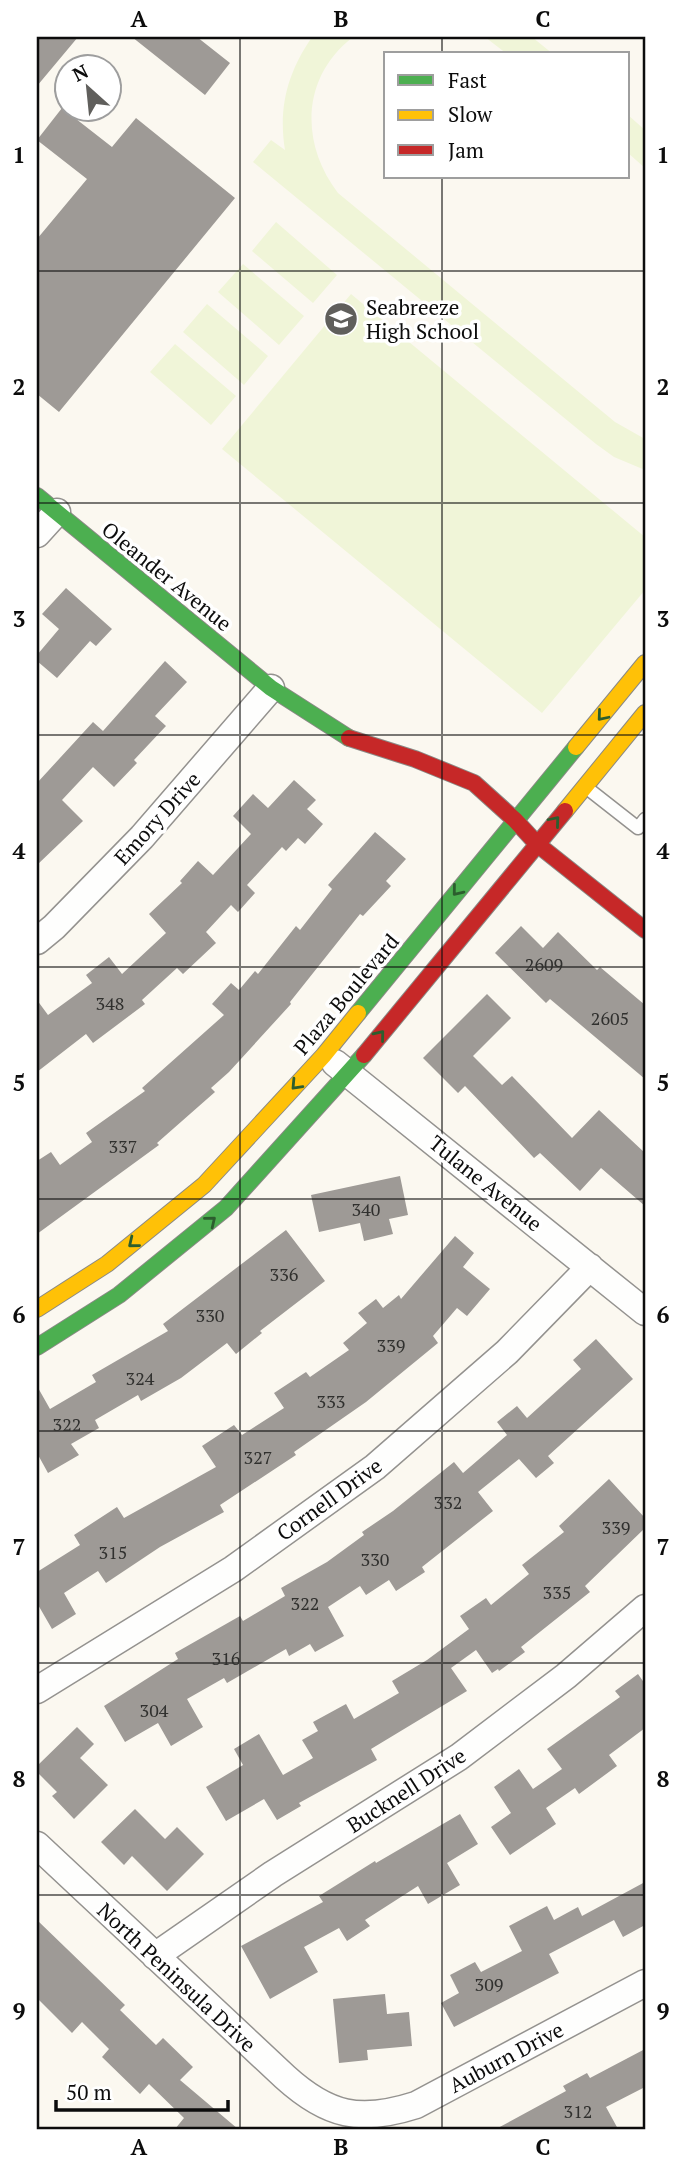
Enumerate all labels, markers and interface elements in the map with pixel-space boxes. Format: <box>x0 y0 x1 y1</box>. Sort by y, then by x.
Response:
text: A <box>131 3 148 34</box>
text: B <box>334 3 349 34</box>
text: C <box>536 3 551 34</box>
north arrow <box>52 52 122 122</box>
legend <box>384 52 630 178</box>
text: N <box>68 58 93 87</box>
text: Fast <box>448 66 487 94</box>
text: Slow <box>448 100 493 128</box>
text: Jam <box>448 136 484 164</box>
text: 1 <box>13 139 26 170</box>
text: 1 <box>657 139 670 170</box>
place label: Seabreeze High School <box>366 293 479 345</box>
school or university icon: Seabreeze High School <box>322 300 360 338</box>
text: 2 <box>13 371 26 402</box>
text: 2 <box>657 371 670 402</box>
street label: Oleander Avenue <box>96 515 238 637</box>
text: 3 <box>13 603 26 634</box>
text: 3 <box>657 603 670 634</box>
one-way arrow <box>597 708 610 720</box>
street label: Emory Drive <box>108 765 206 871</box>
one-way arrow <box>547 816 560 829</box>
text: 4 <box>13 835 26 866</box>
text: 4 <box>657 835 670 866</box>
one-way arrow <box>453 883 465 896</box>
street label: Plaza Boulevard <box>287 927 405 1060</box>
house number: 2609 <box>525 952 563 976</box>
house number: 348 <box>96 991 124 1015</box>
house number: 2605 <box>591 1006 629 1030</box>
one-way arrow <box>372 1030 384 1043</box>
text: 5 <box>13 1067 26 1098</box>
text: 5 <box>657 1067 670 1098</box>
one-way arrow <box>292 1077 305 1090</box>
street label: Tulane Avenue <box>424 1129 548 1237</box>
house number: 337 <box>109 1134 137 1158</box>
house number: 340 <box>352 1197 380 1221</box>
one-way arrow <box>202 1217 215 1229</box>
one-way arrow <box>128 1235 141 1247</box>
house number: 336 <box>270 1262 299 1286</box>
text: 6 <box>13 1299 26 1330</box>
text: 6 <box>657 1299 670 1330</box>
house number: 330 <box>196 1303 224 1327</box>
house number: 339 <box>377 1333 405 1357</box>
house number: 324 <box>126 1366 155 1390</box>
house number: 333 <box>317 1389 345 1413</box>
house number: 322 <box>53 1412 81 1436</box>
house number: 327 <box>244 1445 272 1469</box>
street label: Cornell Drive <box>271 1451 387 1547</box>
house number: 332 <box>434 1490 462 1514</box>
house number: 339 <box>602 1515 630 1539</box>
text: 7 <box>13 1531 26 1562</box>
text: 7 <box>657 1531 670 1562</box>
house number: 315 <box>99 1540 127 1564</box>
house number: 330 <box>361 1547 389 1571</box>
house number: 335 <box>543 1580 571 1604</box>
house number: 322 <box>291 1591 319 1615</box>
house number: 316 <box>212 1646 241 1670</box>
house number: 304 <box>140 1698 169 1722</box>
street label: Bucknell Drive <box>341 1741 471 1839</box>
text: 8 <box>13 1763 26 1794</box>
text: 8 <box>657 1763 670 1794</box>
street label: North Peninsula Drive <box>92 1896 262 2058</box>
house number: 309 <box>475 1972 503 1996</box>
text: 9 <box>13 1995 26 2026</box>
text: 9 <box>657 1995 670 2026</box>
street label: Auburn Drive <box>444 2015 568 2099</box>
scale bar <box>56 2068 228 2112</box>
text: 50 m <box>66 2078 112 2106</box>
house number: 312 <box>564 2099 592 2123</box>
text: A <box>131 2131 148 2162</box>
text: B <box>334 2131 349 2162</box>
text: C <box>536 2131 551 2162</box>

